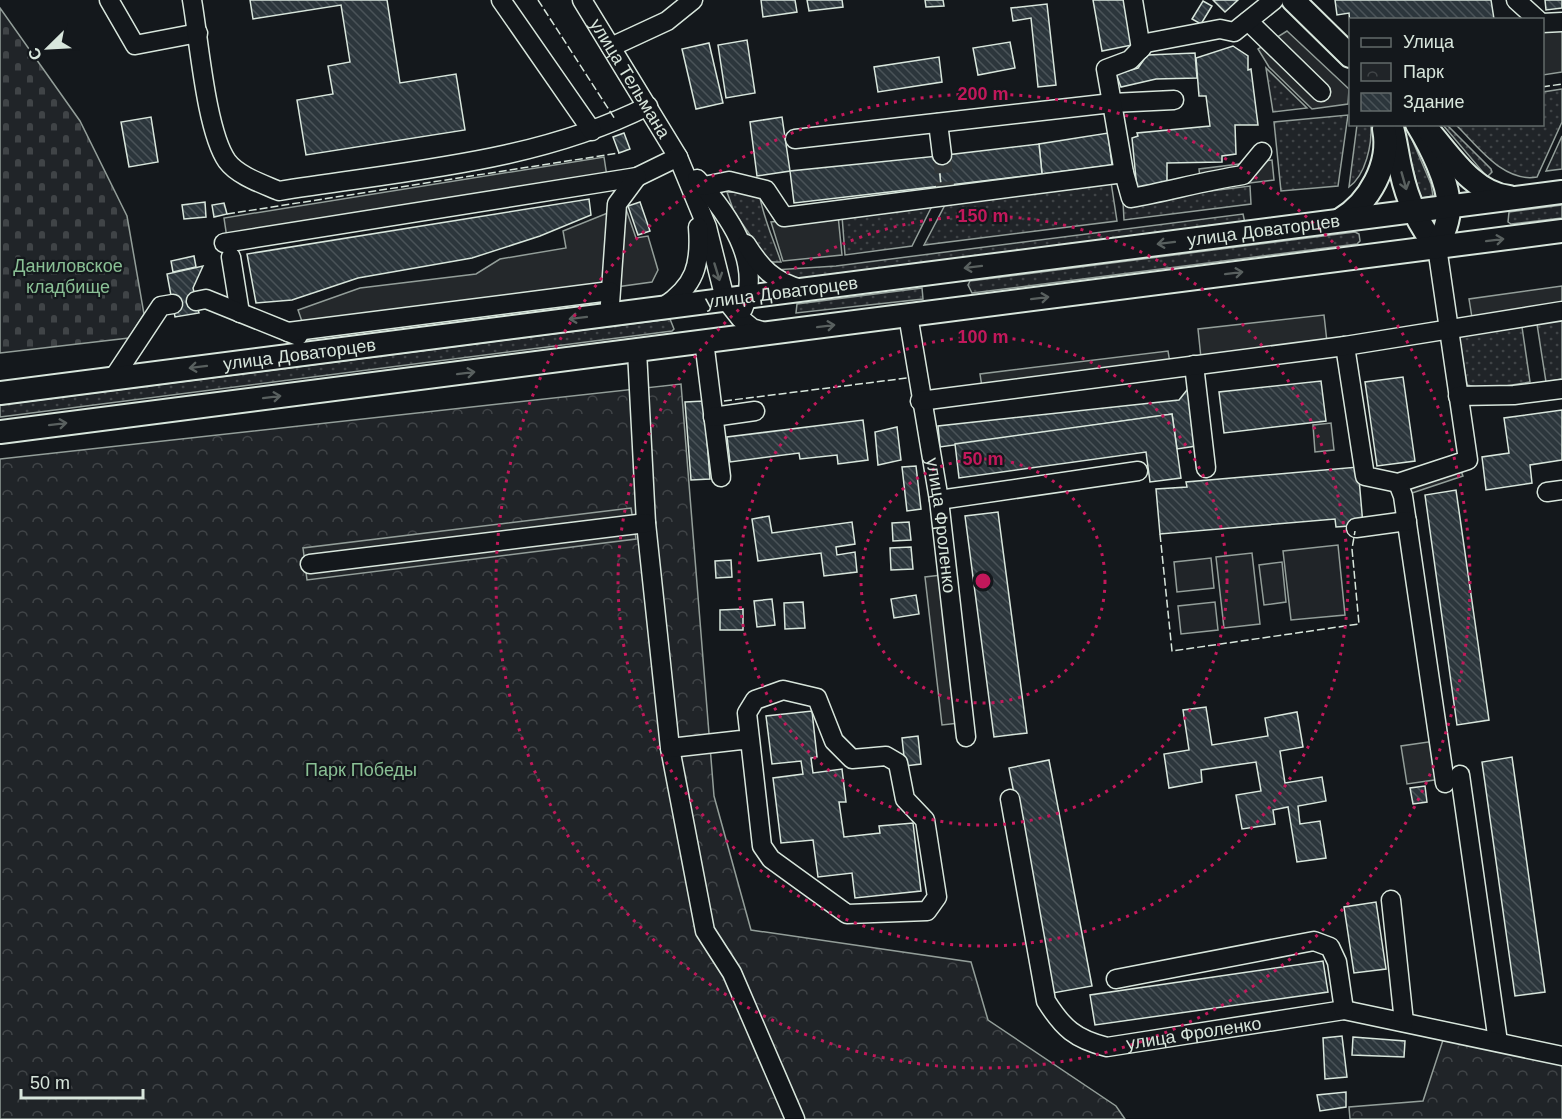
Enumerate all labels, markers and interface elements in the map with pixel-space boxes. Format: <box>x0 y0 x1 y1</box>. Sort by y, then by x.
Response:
street label: улица Тельмана <box>586 15 675 143</box>
north arrow <box>18 18 78 78</box>
legend <box>1349 18 1544 126</box>
text: Улица <box>1403 32 1455 52</box>
text: С <box>24 45 45 63</box>
text: Парк <box>1403 62 1444 82</box>
text: 200 m <box>957 84 1009 104</box>
text: Здание <box>1403 92 1464 112</box>
one-way arrow <box>1399 171 1410 190</box>
text: 150 m <box>957 206 1009 226</box>
street label: улица Доваторцев <box>1186 211 1341 250</box>
one-way arrow <box>1484 234 1504 245</box>
one-way arrow <box>1157 237 1177 248</box>
park label: Даниловское кладбище <box>13 256 123 297</box>
one-way arrow <box>712 262 723 281</box>
one-way arrow <box>964 262 983 273</box>
one-way arrow <box>1223 268 1243 279</box>
street label: улица Доваторцев <box>704 273 859 312</box>
one-way arrow <box>1030 292 1050 303</box>
one-way arrow <box>569 313 589 324</box>
one-way arrow <box>816 320 836 331</box>
text: 100 m <box>957 327 1009 347</box>
street label: улица Доваторцев <box>222 335 377 374</box>
one-way arrow <box>188 361 208 372</box>
one-way arrow <box>455 367 475 378</box>
one-way arrow <box>262 391 282 402</box>
one-way arrow <box>48 419 67 430</box>
text: 50 m <box>962 449 1004 469</box>
street label: улица Фроленко <box>922 456 960 594</box>
centre of rings <box>973 571 993 591</box>
park label: Парк Победы <box>305 760 417 780</box>
street label: улица Фроленко <box>1125 1013 1263 1054</box>
scale bar <box>21 1062 142 1100</box>
text: 50 m <box>30 1073 70 1093</box>

